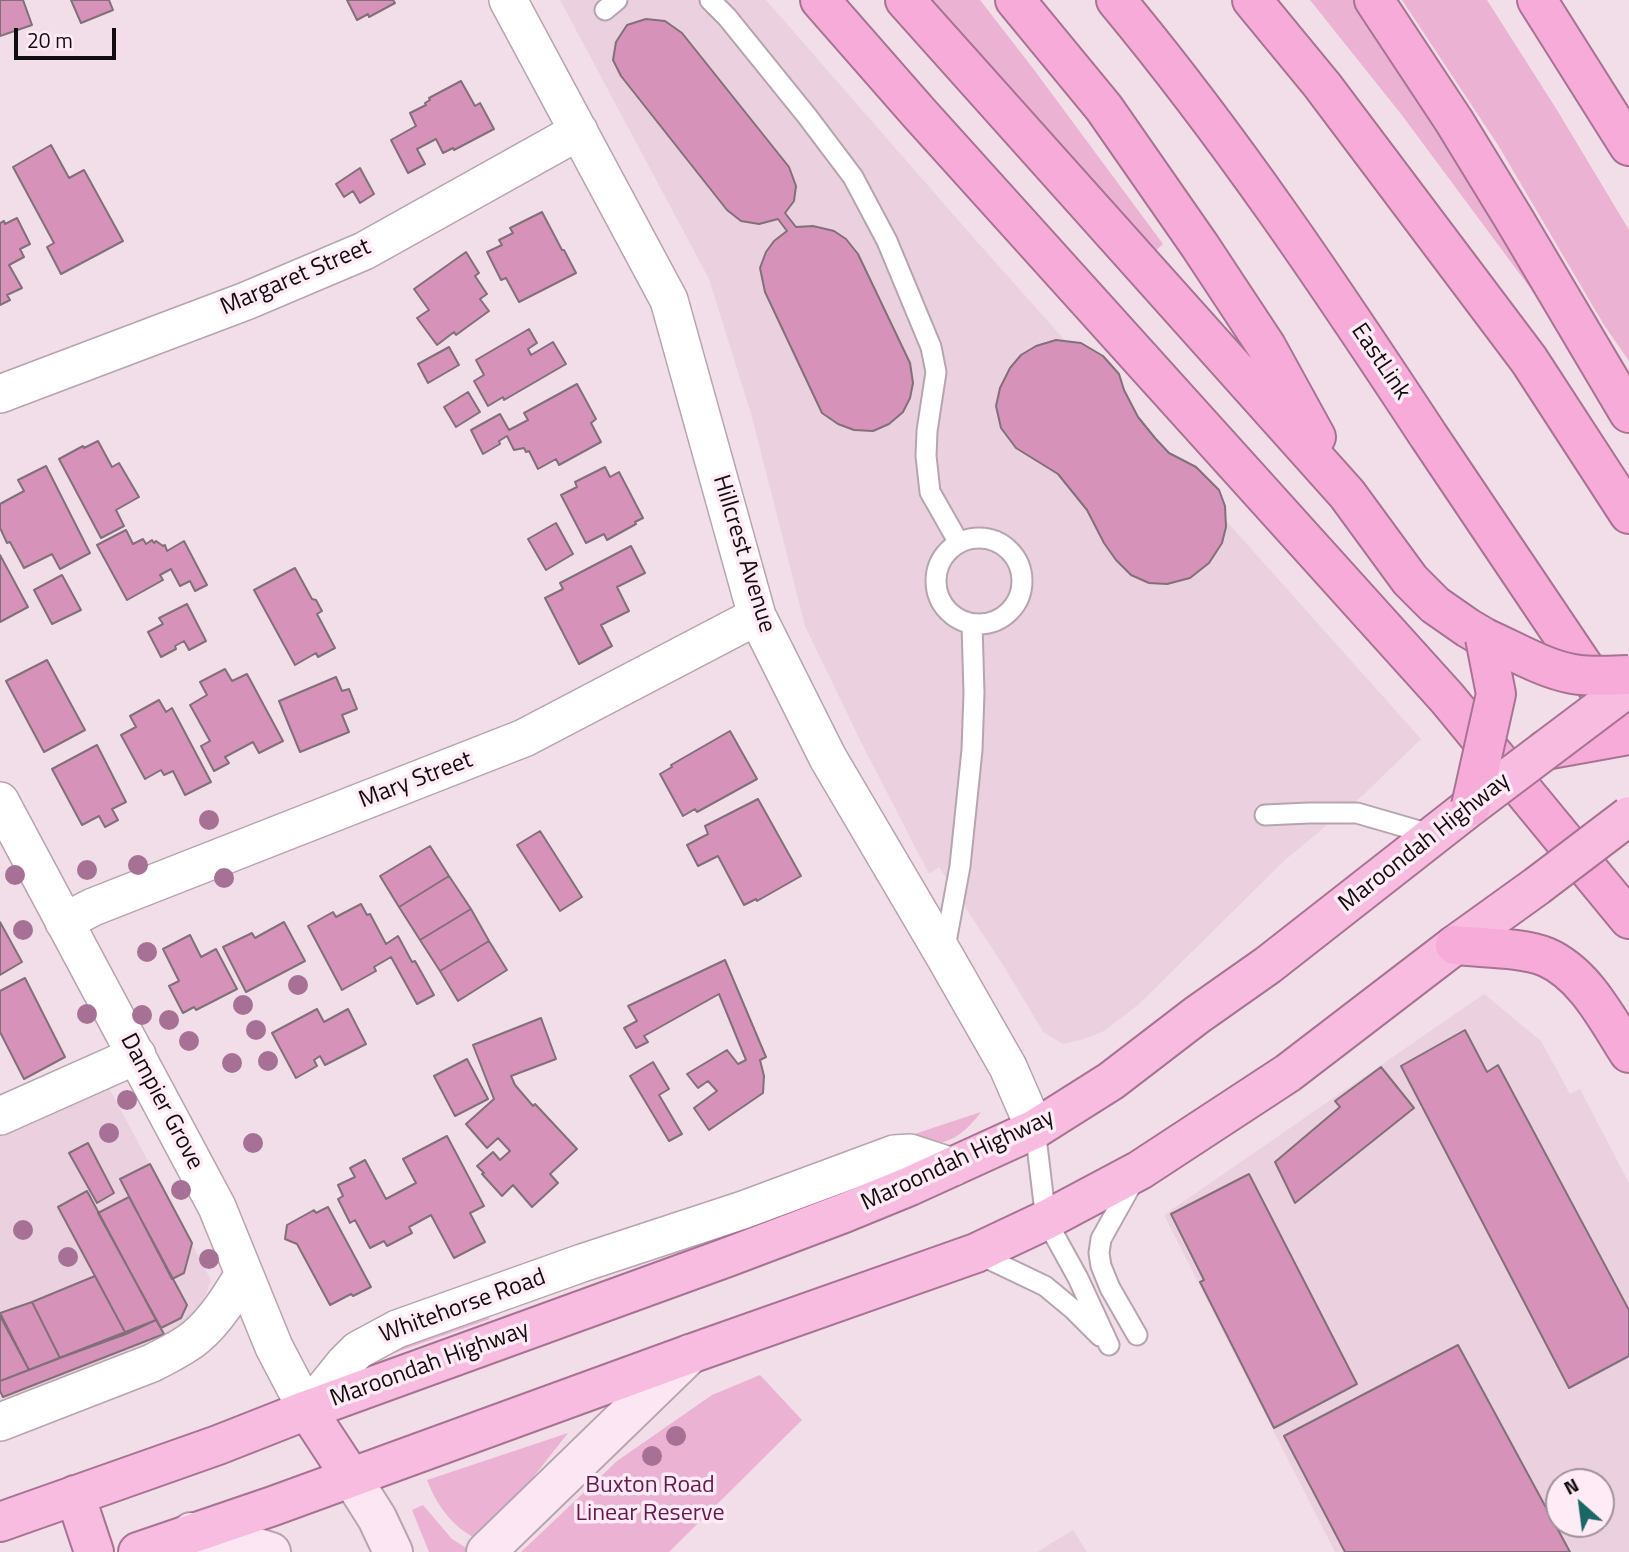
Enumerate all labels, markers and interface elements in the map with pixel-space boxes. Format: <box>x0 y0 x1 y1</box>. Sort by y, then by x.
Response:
scale bar <box>18 14 119 58</box>
text: 20 m <box>27 24 73 56</box>
street label: Margaret Street <box>217 233 375 323</box>
street label: EastLink <box>1344 318 1416 406</box>
street label: Hillcrest Avenue <box>705 472 781 636</box>
street label: Mary Street <box>355 746 477 816</box>
street label: Maroondah Highway <box>1334 767 1516 919</box>
street label: Dampier Grove <box>113 1029 209 1175</box>
street label: Maroondah Highway <box>857 1104 1059 1218</box>
street label: Whitehorse Road <box>376 1264 550 1350</box>
street label: Maroondah Highway <box>327 1316 533 1414</box>
north arrow <box>1545 1468 1615 1538</box>
text: N <box>1558 1470 1583 1502</box>
park label: Buxton Road Linear Reserve <box>575 1472 725 1528</box>

